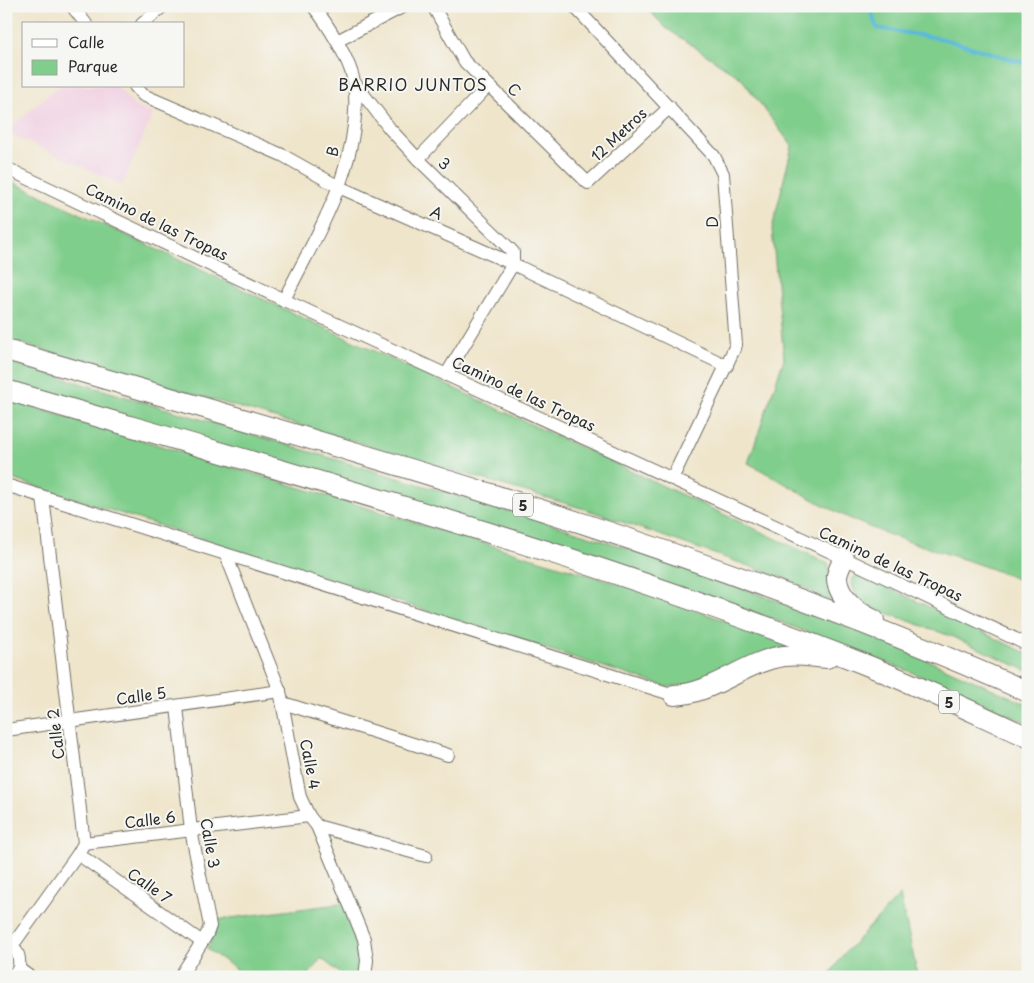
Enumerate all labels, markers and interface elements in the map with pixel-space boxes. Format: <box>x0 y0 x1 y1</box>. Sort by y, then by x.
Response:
legend <box>22 22 185 88</box>
text: Calle <box>68 30 105 53</box>
text: Parque <box>68 54 118 77</box>
district label: BARRIO JUNTOS <box>338 72 488 96</box>
street label: C <box>503 77 527 101</box>
street label: 12 Metros <box>585 102 651 166</box>
street label: B <box>320 143 344 159</box>
street label: 3 <box>433 151 457 175</box>
street label: Camino de las Tropas <box>82 176 232 266</box>
street label: A <box>427 199 447 225</box>
street label: D <box>699 215 723 229</box>
street label: Camino de las Tropas <box>448 350 600 436</box>
road number: 5 <box>513 494 533 516</box>
street label: Camino de las Tropas <box>815 520 967 606</box>
street label: Calle 5 <box>114 680 168 710</box>
road number: 5 <box>939 690 959 714</box>
street label: Calle 2 <box>40 707 70 761</box>
street label: Calle 4 <box>295 737 327 791</box>
street label: Calle 6 <box>123 804 177 834</box>
street label: Calle 3 <box>195 816 227 870</box>
street label: Calle 7 <box>123 861 177 909</box>

